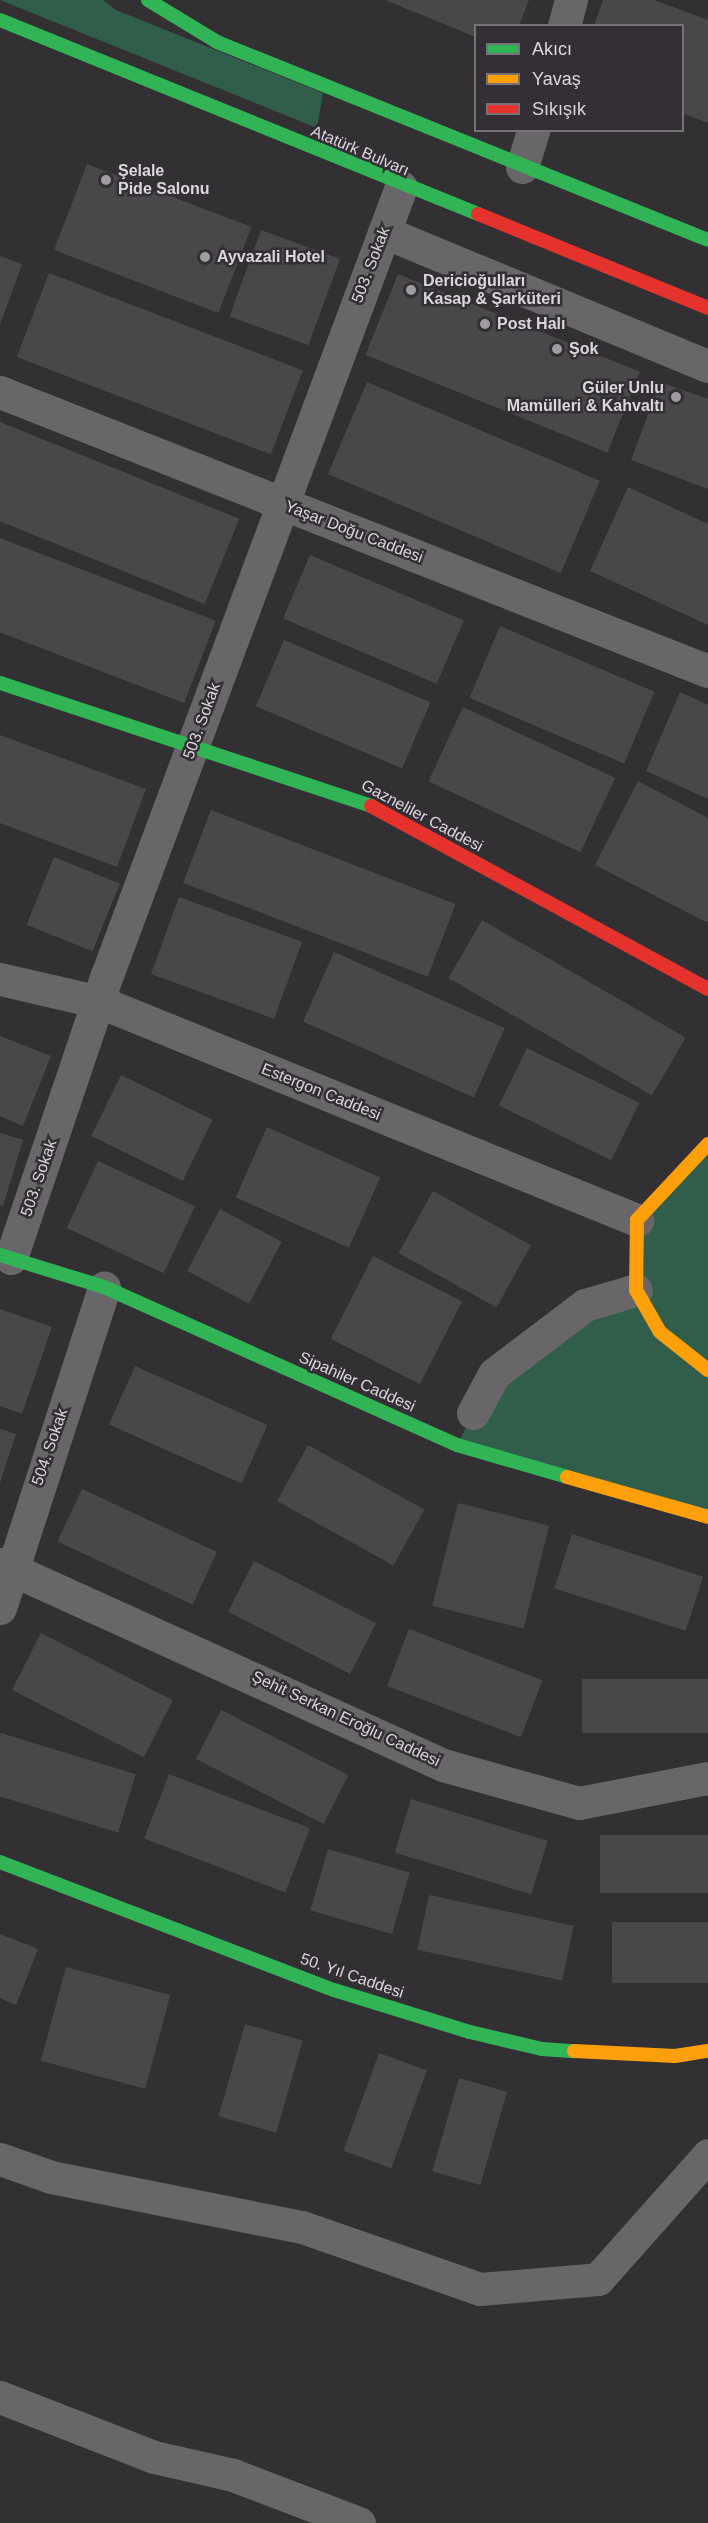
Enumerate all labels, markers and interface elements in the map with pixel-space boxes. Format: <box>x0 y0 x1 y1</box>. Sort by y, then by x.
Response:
legend <box>474 24 684 132</box>
text: Akıcı <box>532 39 572 59</box>
text: Yavaş <box>532 69 581 89</box>
text: Sıkışık <box>532 99 586 119</box>
street label: Atatürk Bulvarı <box>308 122 412 180</box>
place label: Şelale Pide Salonu <box>118 161 210 199</box>
marker: Şelale Pide Salonu <box>99 173 113 187</box>
street label: 503. Sokak <box>348 224 394 306</box>
place label: Ayvazali Hotel <box>217 247 325 267</box>
marker: Ayvazali Hotel <box>198 250 212 264</box>
place label: Dericioğulları Kasap & Şarküteri <box>423 271 561 309</box>
marker: Dericioğulları Kasap & Şarküteri <box>404 283 418 297</box>
place label: Post Halı <box>497 314 565 334</box>
marker: Post Halı <box>478 317 492 331</box>
place label: Şok <box>569 339 598 359</box>
marker: Şok <box>550 342 564 356</box>
place label: Güler Unlu Mamülleri & Kahvaltı <box>507 378 664 416</box>
marker: Güler Unlu Mamülleri & Kahvaltı <box>669 390 683 404</box>
street label: Yaşar Doğu Caddesi <box>282 497 426 567</box>
street label: 503. Sokak <box>179 680 225 762</box>
street label: Gazneliler Caddesi <box>358 776 486 856</box>
street label: Estergon Caddesi <box>258 1059 384 1125</box>
street label: 503. Sokak <box>17 1137 61 1219</box>
street label: Sipahiler Caddesi <box>296 1348 418 1416</box>
street label: 504. Sokak <box>28 1406 72 1488</box>
street label: Şehit Serkan Eroğlu Caddesi <box>249 1667 443 1771</box>
street label: 50. Yıl Caddesi <box>298 1949 406 2003</box>

